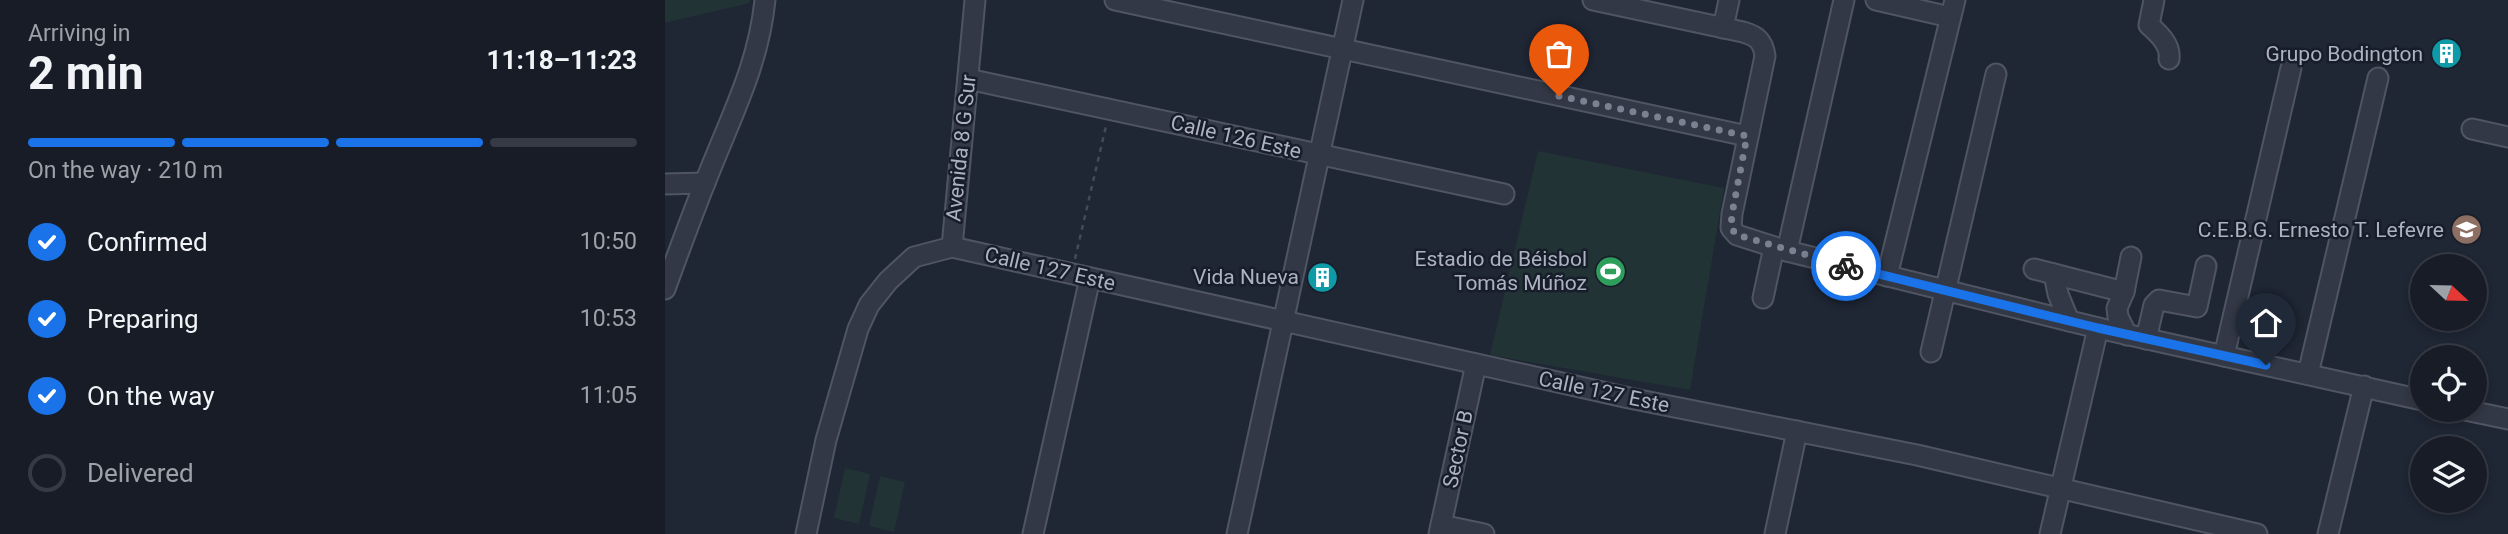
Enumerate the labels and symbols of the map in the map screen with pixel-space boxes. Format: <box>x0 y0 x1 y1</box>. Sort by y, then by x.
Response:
pin <box>1529 24 1589 96</box>
building icon: Grupo Bodington <box>2429 37 2463 71</box>
place label: Grupo Bodington <box>2265 42 2423 66</box>
street label: Avenida 8 G Sur <box>941 74 981 222</box>
street label: Calle 126 Este <box>1168 110 1304 164</box>
school or university icon: C.E.B.G. Ernesto T. Lefevre <box>2450 213 2484 247</box>
place label: C.E.B.G. Ernesto T. Lefevre <box>2198 218 2444 242</box>
courier <box>1811 231 1881 301</box>
street label: Calle 127 Este <box>982 242 1118 296</box>
place label: Estadio de Béisbol Tomás Múñoz <box>1415 247 1587 295</box>
sports icon: Estadio de Béisbol Tomás Múñoz <box>1593 254 1627 288</box>
north arrow <box>2410 254 2487 331</box>
building icon: Vida Nueva <box>1305 260 1339 294</box>
place label: Vida Nueva <box>1193 265 1299 289</box>
pin <box>2236 293 2296 365</box>
street label: Calle 127 Este <box>1536 366 1672 418</box>
street label: Sector B <box>1438 408 1478 490</box>

